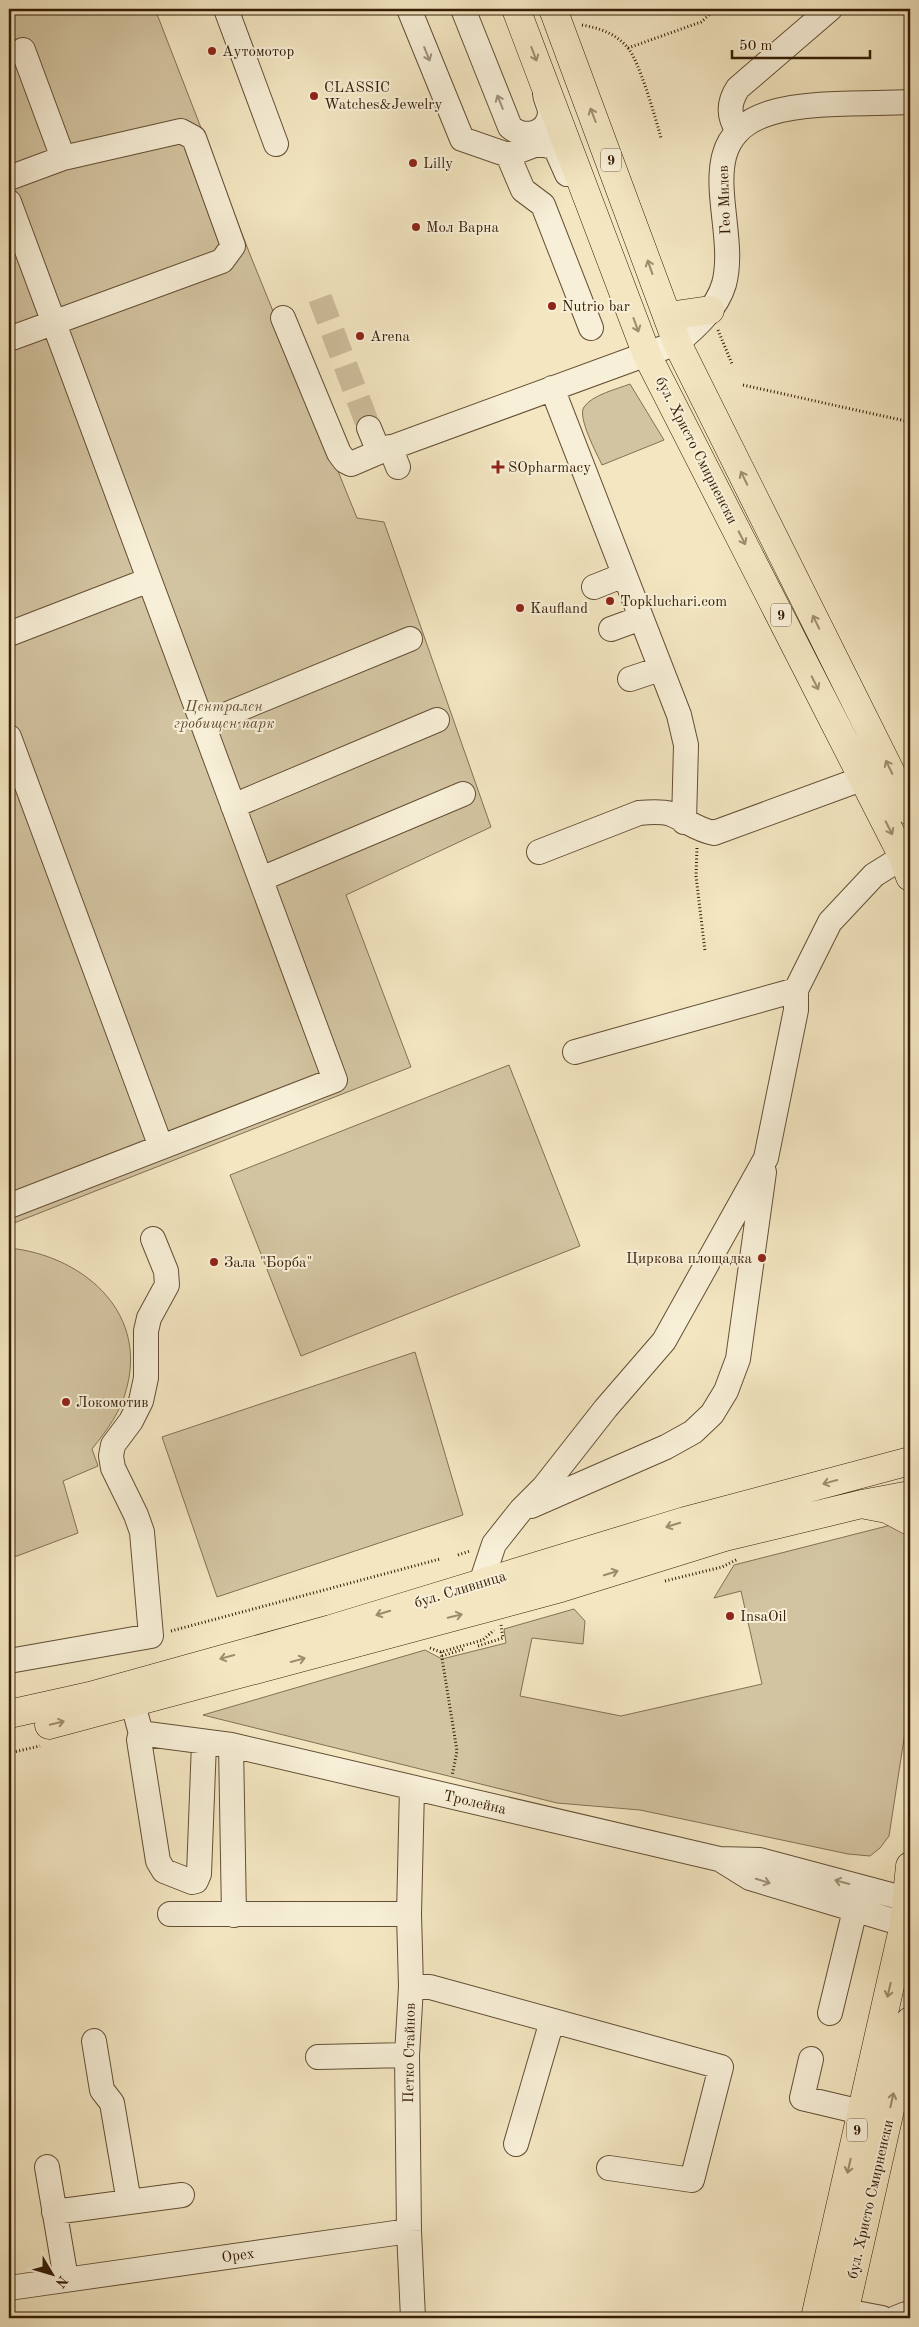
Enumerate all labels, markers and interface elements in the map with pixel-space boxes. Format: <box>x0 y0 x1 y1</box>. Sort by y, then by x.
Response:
scale bar <box>732 28 869 60</box>
text: 50 m <box>739 39 773 54</box>
marker: Аутомотор <box>206 45 218 57</box>
place label: Аутомотор <box>222 45 295 60</box>
one-way arrow <box>423 46 433 61</box>
one-way arrow <box>530 46 539 61</box>
place label: CLASSIC Watches&Jewelry <box>324 81 442 113</box>
marker: CLASSIC Watches&Jewelry <box>308 90 320 102</box>
one-way arrow <box>495 95 504 110</box>
one-way arrow <box>588 107 597 123</box>
road number: 9 <box>601 148 621 172</box>
marker: Lilly <box>407 157 419 169</box>
place label: Lilly <box>423 157 453 172</box>
street label: Гео Милев <box>717 165 734 235</box>
marker: Мол Варна <box>410 221 422 233</box>
place label: Мол Варна <box>426 221 500 236</box>
one-way arrow <box>645 260 654 275</box>
marker: Nutrio bar <box>546 300 558 312</box>
place label: Nutrio bar <box>562 300 630 315</box>
one-way arrow <box>632 316 641 332</box>
marker: Arena <box>354 330 366 342</box>
place label: Arena <box>370 330 411 345</box>
street label: бул. Христо Смирненски <box>652 375 739 527</box>
marker: SOpharmacy <box>492 461 504 473</box>
place label: SOpharmacy <box>508 461 591 476</box>
one-way arrow <box>739 471 749 486</box>
one-way arrow <box>738 530 747 545</box>
marker: Topkluchari.com <box>604 595 616 607</box>
place label: Topkluchari.com <box>620 595 727 610</box>
marker: Kaufland <box>514 602 526 614</box>
place label: Kaufland <box>530 602 588 617</box>
road number: 9 <box>771 604 791 626</box>
one-way arrow <box>811 615 820 630</box>
one-way arrow <box>811 675 820 690</box>
park label: Централен гробищен парк <box>174 700 274 732</box>
one-way arrow <box>883 760 893 775</box>
one-way arrow <box>885 820 894 835</box>
place label: Циркова площадка <box>626 1252 753 1267</box>
marker: Циркова площадка <box>756 1252 768 1264</box>
marker: Зала "Борба" <box>208 1256 220 1268</box>
place label: Зала "Борба" <box>224 1256 312 1271</box>
marker: Локомотив <box>60 1396 72 1408</box>
place label: Локомотив <box>76 1396 149 1411</box>
one-way arrow <box>822 1478 838 1488</box>
one-way arrow <box>665 1521 681 1531</box>
one-way arrow <box>603 1567 619 1577</box>
street label: бул. Сливница <box>413 1569 509 1612</box>
one-way arrow <box>376 1608 392 1618</box>
one-way arrow <box>446 1610 462 1620</box>
marker: InsaOil <box>724 1610 736 1622</box>
place label: InsaOil <box>740 1610 787 1625</box>
one-way arrow <box>220 1653 236 1663</box>
one-way arrow <box>290 1655 306 1664</box>
one-way arrow <box>48 1718 64 1727</box>
street label: Тролейна <box>442 1789 508 1818</box>
one-way arrow <box>835 1876 851 1886</box>
one-way arrow <box>754 1877 770 1887</box>
one-way arrow <box>884 1981 893 1997</box>
street label: Петко Стайнов <box>402 2003 419 2103</box>
one-way arrow <box>888 2092 897 2108</box>
street label: бул. Христо Смирненски <box>846 2118 897 2280</box>
road number: 9 <box>847 2118 867 2142</box>
one-way arrow <box>844 2157 853 2173</box>
street label: Орех <box>221 2247 256 2266</box>
north arrow <box>28 2250 78 2300</box>
text: N <box>52 2273 70 2290</box>

